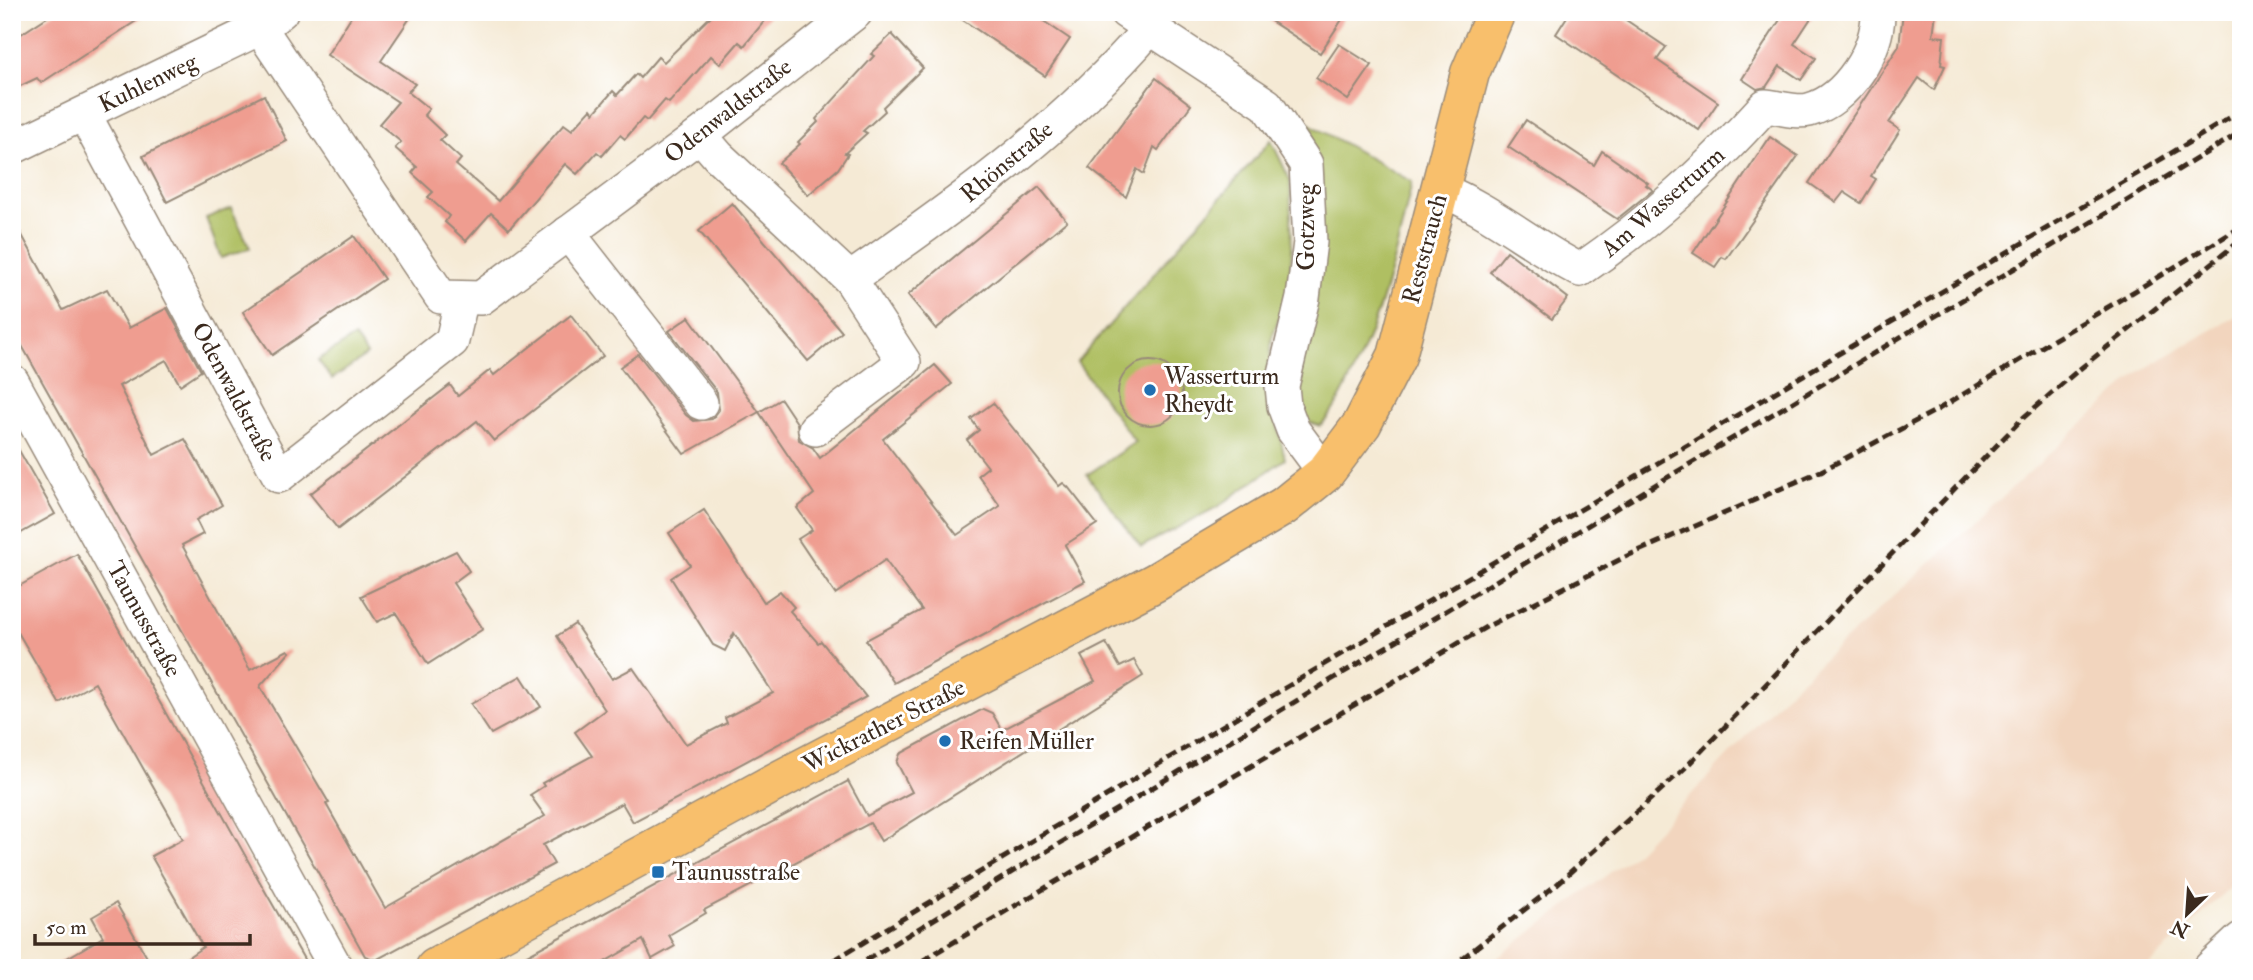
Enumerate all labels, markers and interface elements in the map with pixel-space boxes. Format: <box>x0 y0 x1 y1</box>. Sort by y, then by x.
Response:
street label: Kuhlenweg <box>94 45 204 120</box>
street label: Odenwaldstraße <box>658 51 798 171</box>
street label: Rhönstraße <box>954 114 1060 210</box>
street label: Am Wasserturm <box>1594 139 1732 265</box>
street label: Gotzweg <box>1291 182 1322 271</box>
street label: Reststrauch <box>1395 190 1455 307</box>
street label: Odenwaldstraße <box>184 317 284 467</box>
place label: Wasserturm Rheydt <box>1163 361 1280 420</box>
marker: Wasserturm Rheydt <box>1142 382 1158 398</box>
street label: Taunusstraße <box>99 555 189 683</box>
street label: Wickrather Straße <box>797 672 970 781</box>
place label: Reifen Müller <box>959 726 1094 757</box>
marker: Reifen Müller <box>937 733 953 749</box>
place label: Taunusstraße <box>672 857 800 888</box>
marker: Taunusstraße <box>650 864 666 880</box>
north arrow <box>2152 878 2222 948</box>
scale bar <box>35 903 250 947</box>
text: 50 m <box>46 914 87 941</box>
text: N <box>2167 914 2194 943</box>

